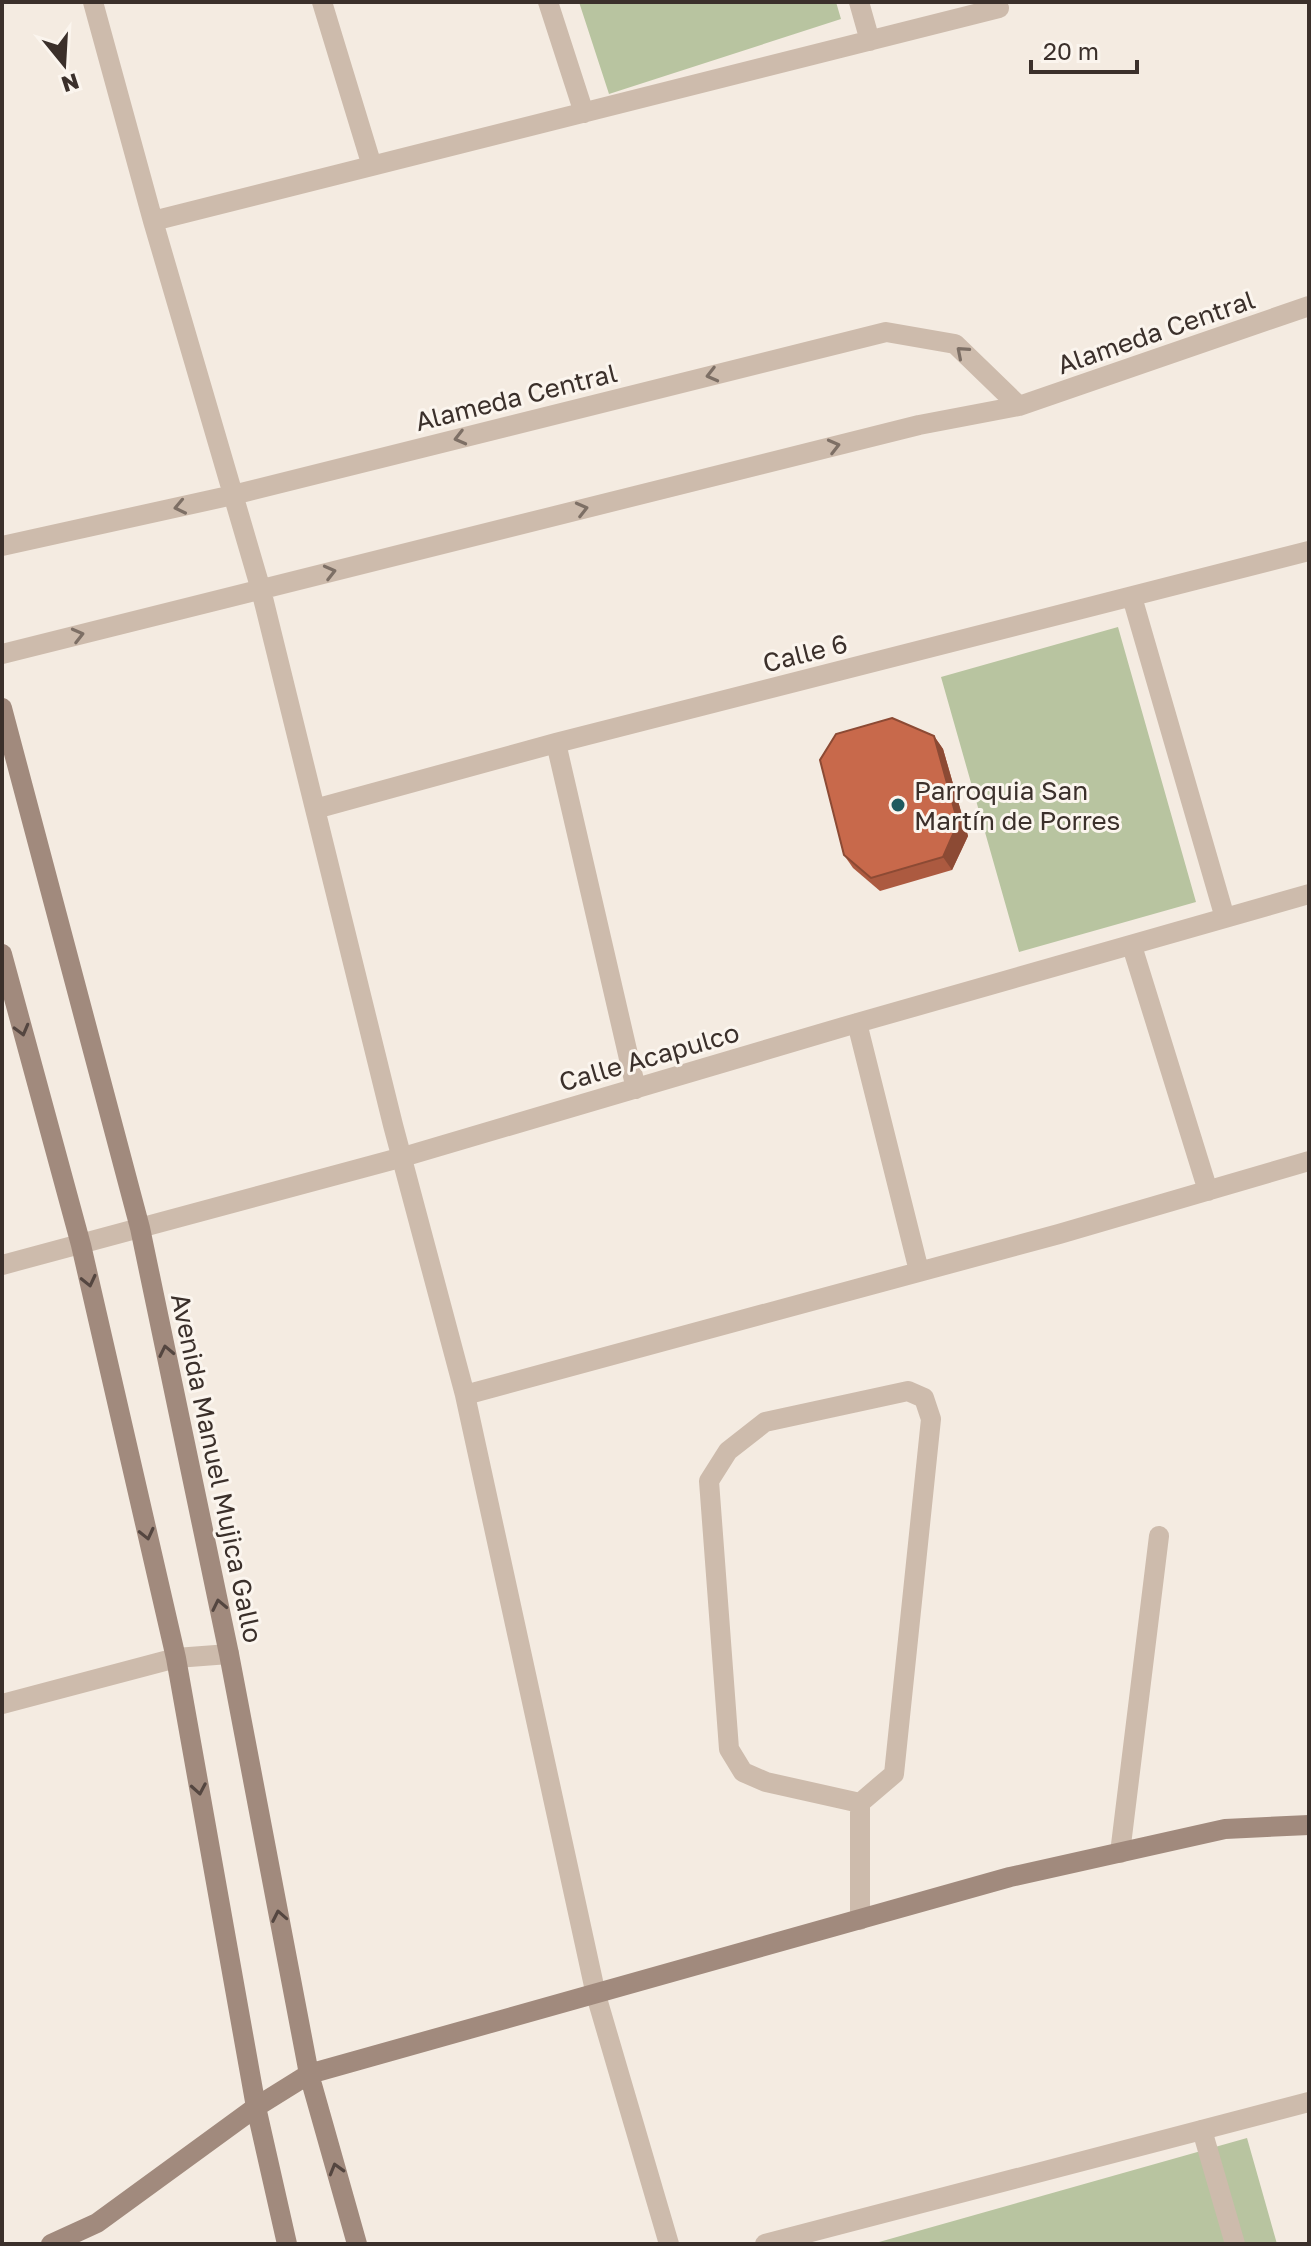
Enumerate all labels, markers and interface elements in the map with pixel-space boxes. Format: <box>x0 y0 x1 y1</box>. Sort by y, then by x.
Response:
north arrow <box>24 24 104 104</box>
scale bar <box>1031 24 1137 74</box>
text: 20 m <box>1043 36 1099 65</box>
text: N <box>58 68 82 99</box>
street label: Alameda Central <box>1053 284 1259 380</box>
one-way arrow <box>957 347 972 362</box>
street label: Alameda Central <box>412 357 620 437</box>
one-way arrow <box>706 366 720 383</box>
one-way arrow <box>454 429 468 446</box>
one-way arrow <box>827 438 841 455</box>
one-way arrow <box>174 498 188 515</box>
one-way arrow <box>575 501 589 518</box>
one-way arrow <box>322 565 336 582</box>
one-way arrow <box>70 628 84 645</box>
street label: Calle 6 <box>759 628 851 678</box>
place label: Parroquia San Martín de Porres <box>914 775 1120 836</box>
marker: Parroquia San Martín de Porres <box>889 796 907 814</box>
street label: Calle Acapulco <box>555 1016 743 1098</box>
one-way arrow <box>13 1022 30 1036</box>
one-way arrow <box>80 1274 97 1287</box>
street label: Avenida Manuel Mujica Gallo <box>165 1291 269 1645</box>
one-way arrow <box>158 1345 175 1358</box>
one-way arrow <box>138 1527 155 1541</box>
one-way arrow <box>211 1599 228 1613</box>
one-way arrow <box>190 1782 207 1796</box>
one-way arrow <box>271 1909 288 1922</box>
one-way arrow <box>329 2163 345 2176</box>

